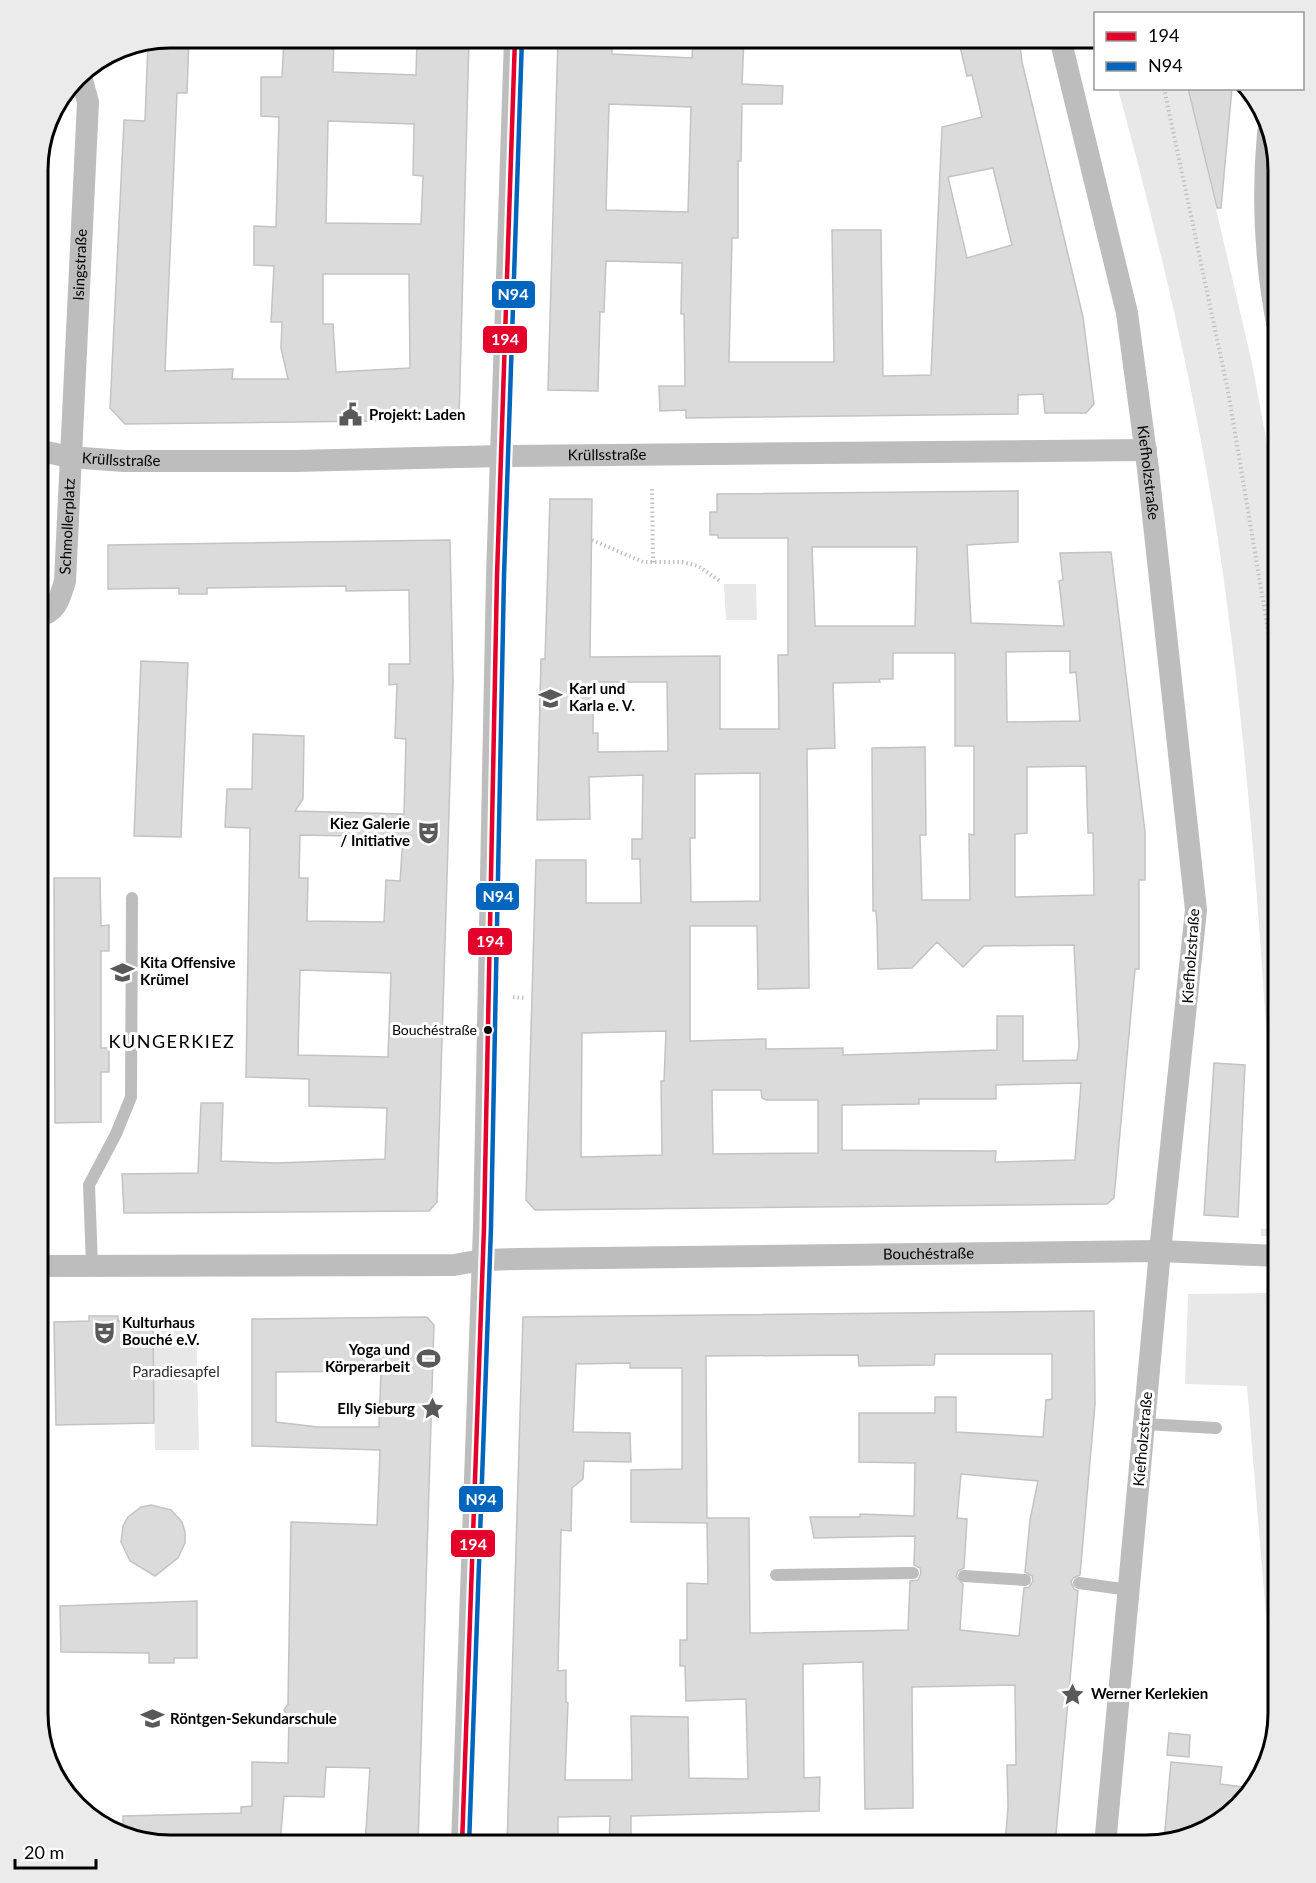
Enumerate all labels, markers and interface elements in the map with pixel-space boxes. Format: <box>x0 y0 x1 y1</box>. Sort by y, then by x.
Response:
legend <box>1094 12 1304 90</box>
text: 194 <box>1148 24 1179 46</box>
text: N94 <box>1148 54 1183 76</box>
street label: Isingstraße <box>68 228 90 301</box>
line badge: N94 <box>491 280 536 309</box>
text: N94 <box>498 284 528 303</box>
line badge: 194 <box>482 325 528 354</box>
text: 194 <box>491 329 519 348</box>
public building icon: Projekt: Laden <box>338 402 364 428</box>
place label: Projekt: Laden <box>369 405 465 423</box>
street label: Kiefholzstraße <box>1134 424 1163 521</box>
street label: Krüllsstraße <box>568 445 647 463</box>
street label: Krüllsstraße <box>81 448 161 469</box>
street label: Schmollerplatz <box>55 477 78 575</box>
place label: Karl und Karla e. V. <box>569 679 635 714</box>
school or university icon: Karl und Karla e. V. <box>538 685 564 711</box>
place label: Kiez Galerie / Initiative <box>330 814 410 849</box>
theatre icon: Kiez Galerie / Initiative <box>415 820 441 846</box>
line badge: N94 <box>475 882 520 911</box>
text: N94 <box>483 886 513 905</box>
street label: Kiefholzstraße <box>1178 908 1202 1004</box>
line badge: 194 <box>467 927 513 956</box>
text: 194 <box>476 931 504 950</box>
place label: Kita Offensive Krümel <box>140 953 236 988</box>
school or university icon: Kita Offensive Krümel <box>109 959 135 985</box>
place label: Bouchéstraße <box>392 1021 477 1038</box>
marker: Bouchéstraße <box>482 1024 494 1036</box>
district label: KUNGERKIEZ <box>109 1030 235 1052</box>
street label: Bouchéstraße <box>883 1243 974 1262</box>
place label: Kulturhaus Bouché e.V. <box>122 1313 200 1348</box>
theatre icon: Kulturhaus Bouché e.V. <box>91 1319 117 1345</box>
place label: Yoga und Körperarbeit <box>325 1340 410 1375</box>
sports icon: Yoga und Körperarbeit <box>415 1346 441 1372</box>
park label: Paradiesapfel <box>132 1362 220 1380</box>
street label: Kiefholzstraße <box>1129 1391 1155 1487</box>
place icon: Elly Sieburg <box>420 1396 446 1422</box>
place label: Elly Sieburg <box>337 1399 415 1417</box>
line badge: N94 <box>458 1485 504 1513</box>
text: N94 <box>466 1489 496 1508</box>
line badge: 194 <box>450 1529 496 1558</box>
text: 194 <box>459 1534 487 1553</box>
place icon: Werner Kerlekien <box>1060 1681 1086 1707</box>
place label: Werner Kerlekien <box>1091 1684 1208 1702</box>
school or university icon: Röntgen-Sekundarschule <box>139 1706 165 1732</box>
place label: Röntgen-Sekundarschule <box>170 1709 337 1727</box>
scale bar <box>15 1832 96 1870</box>
text: 20 m <box>24 1841 64 1863</box>

